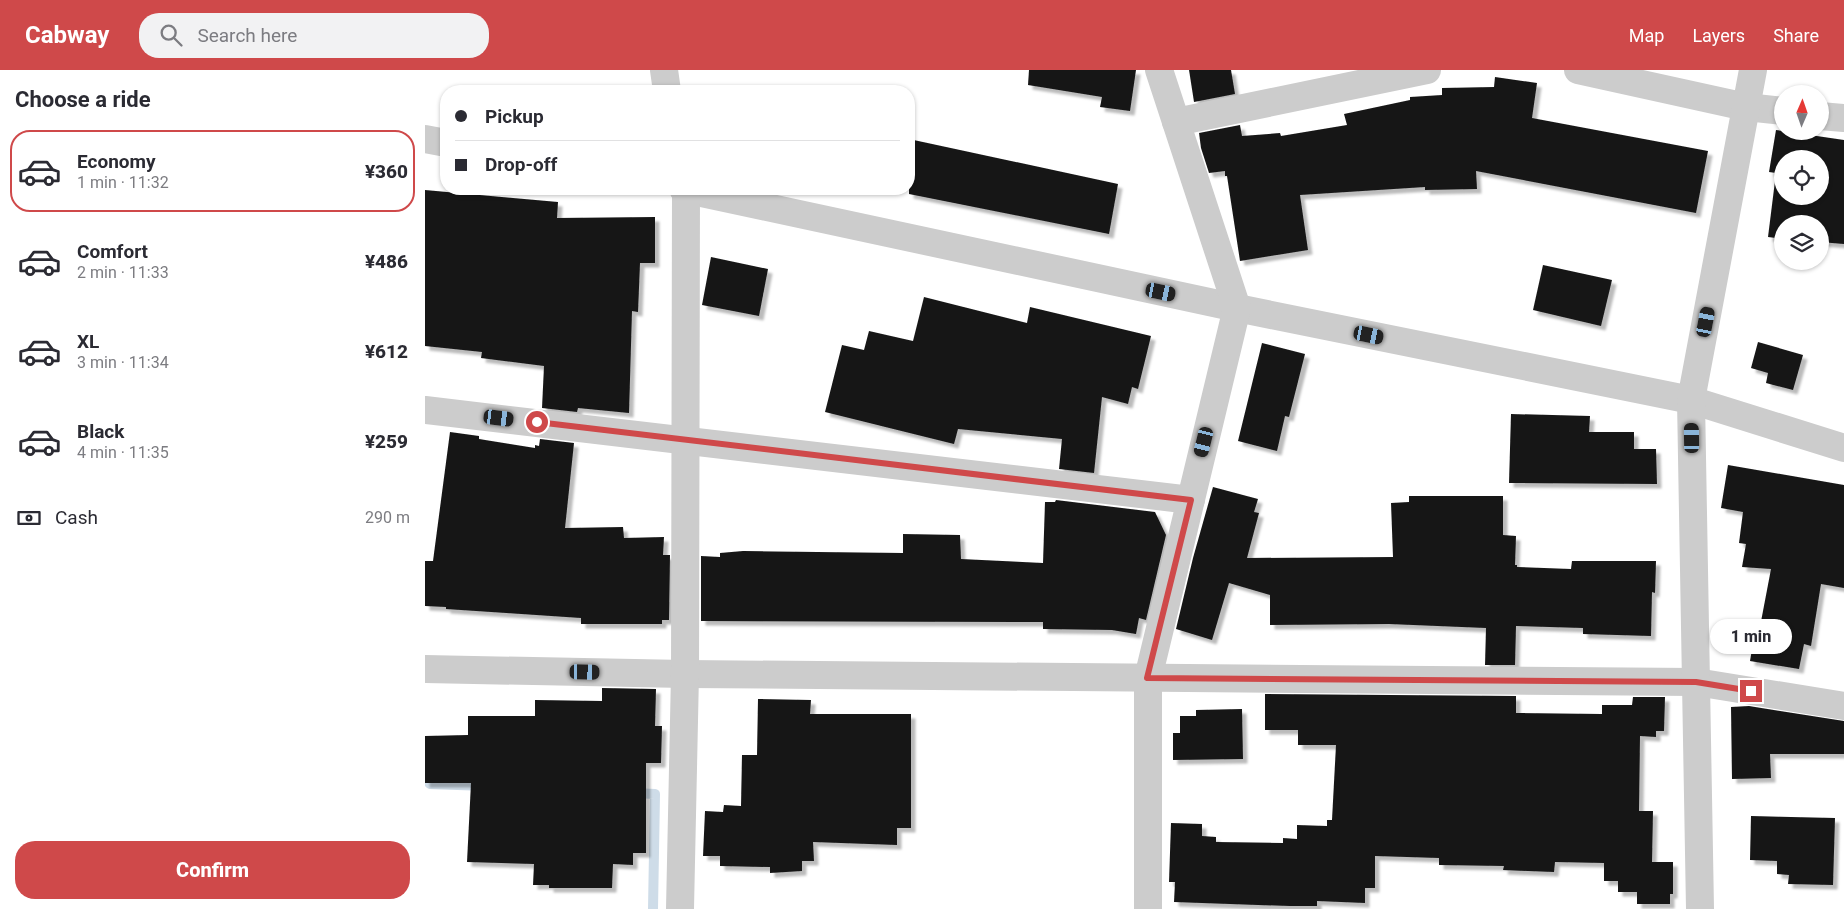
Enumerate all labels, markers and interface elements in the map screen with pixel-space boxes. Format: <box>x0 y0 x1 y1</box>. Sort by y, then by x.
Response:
search box <box>139 13 489 58</box>
text: Cabway <box>25 21 109 49</box>
icon: search <box>157 21 185 49</box>
text: Search here <box>197 24 297 47</box>
text: Map <box>1629 25 1664 46</box>
text: Layers <box>1692 25 1745 46</box>
text: Share <box>1773 25 1819 46</box>
north arrow <box>1774 85 1829 140</box>
map controls <box>1774 85 1829 270</box>
text: Choose a ride <box>15 87 151 112</box>
text: Pickup <box>485 105 544 128</box>
icon: car <box>17 149 62 194</box>
text: Economy <box>77 150 156 173</box>
button: locate <box>1774 150 1829 205</box>
text: Drop-off <box>485 153 557 176</box>
text: ¥360 <box>365 160 408 183</box>
text: 1 min · 11:32 <box>77 173 169 192</box>
button: layers <box>1774 215 1829 270</box>
icon: car <box>17 239 62 284</box>
text: Comfort <box>77 240 148 263</box>
text: ¥486 <box>365 250 408 273</box>
text: 2 min · 11:33 <box>77 263 169 282</box>
car <box>1144 282 1177 302</box>
car <box>1695 306 1716 338</box>
car <box>1352 325 1385 345</box>
icon: car <box>17 329 62 374</box>
text: XL <box>77 330 99 353</box>
text: ¥612 <box>365 340 408 363</box>
text: 3 min · 11:34 <box>77 353 169 372</box>
car <box>483 409 514 427</box>
route start <box>526 411 548 433</box>
icon: car <box>17 419 62 464</box>
text: Black <box>77 420 124 443</box>
car <box>1684 423 1699 453</box>
car <box>1193 426 1214 458</box>
text: ¥259 <box>365 430 408 453</box>
text: 4 min · 11:35 <box>77 443 169 462</box>
icon: cash <box>15 504 43 532</box>
text: Cash <box>55 506 98 529</box>
text: 290 m <box>365 508 410 527</box>
callout: 1 min <box>1710 618 1792 654</box>
text: 1 min <box>1731 627 1771 646</box>
car <box>569 664 600 680</box>
route end <box>1740 680 1762 702</box>
button: Confirm <box>15 841 410 899</box>

